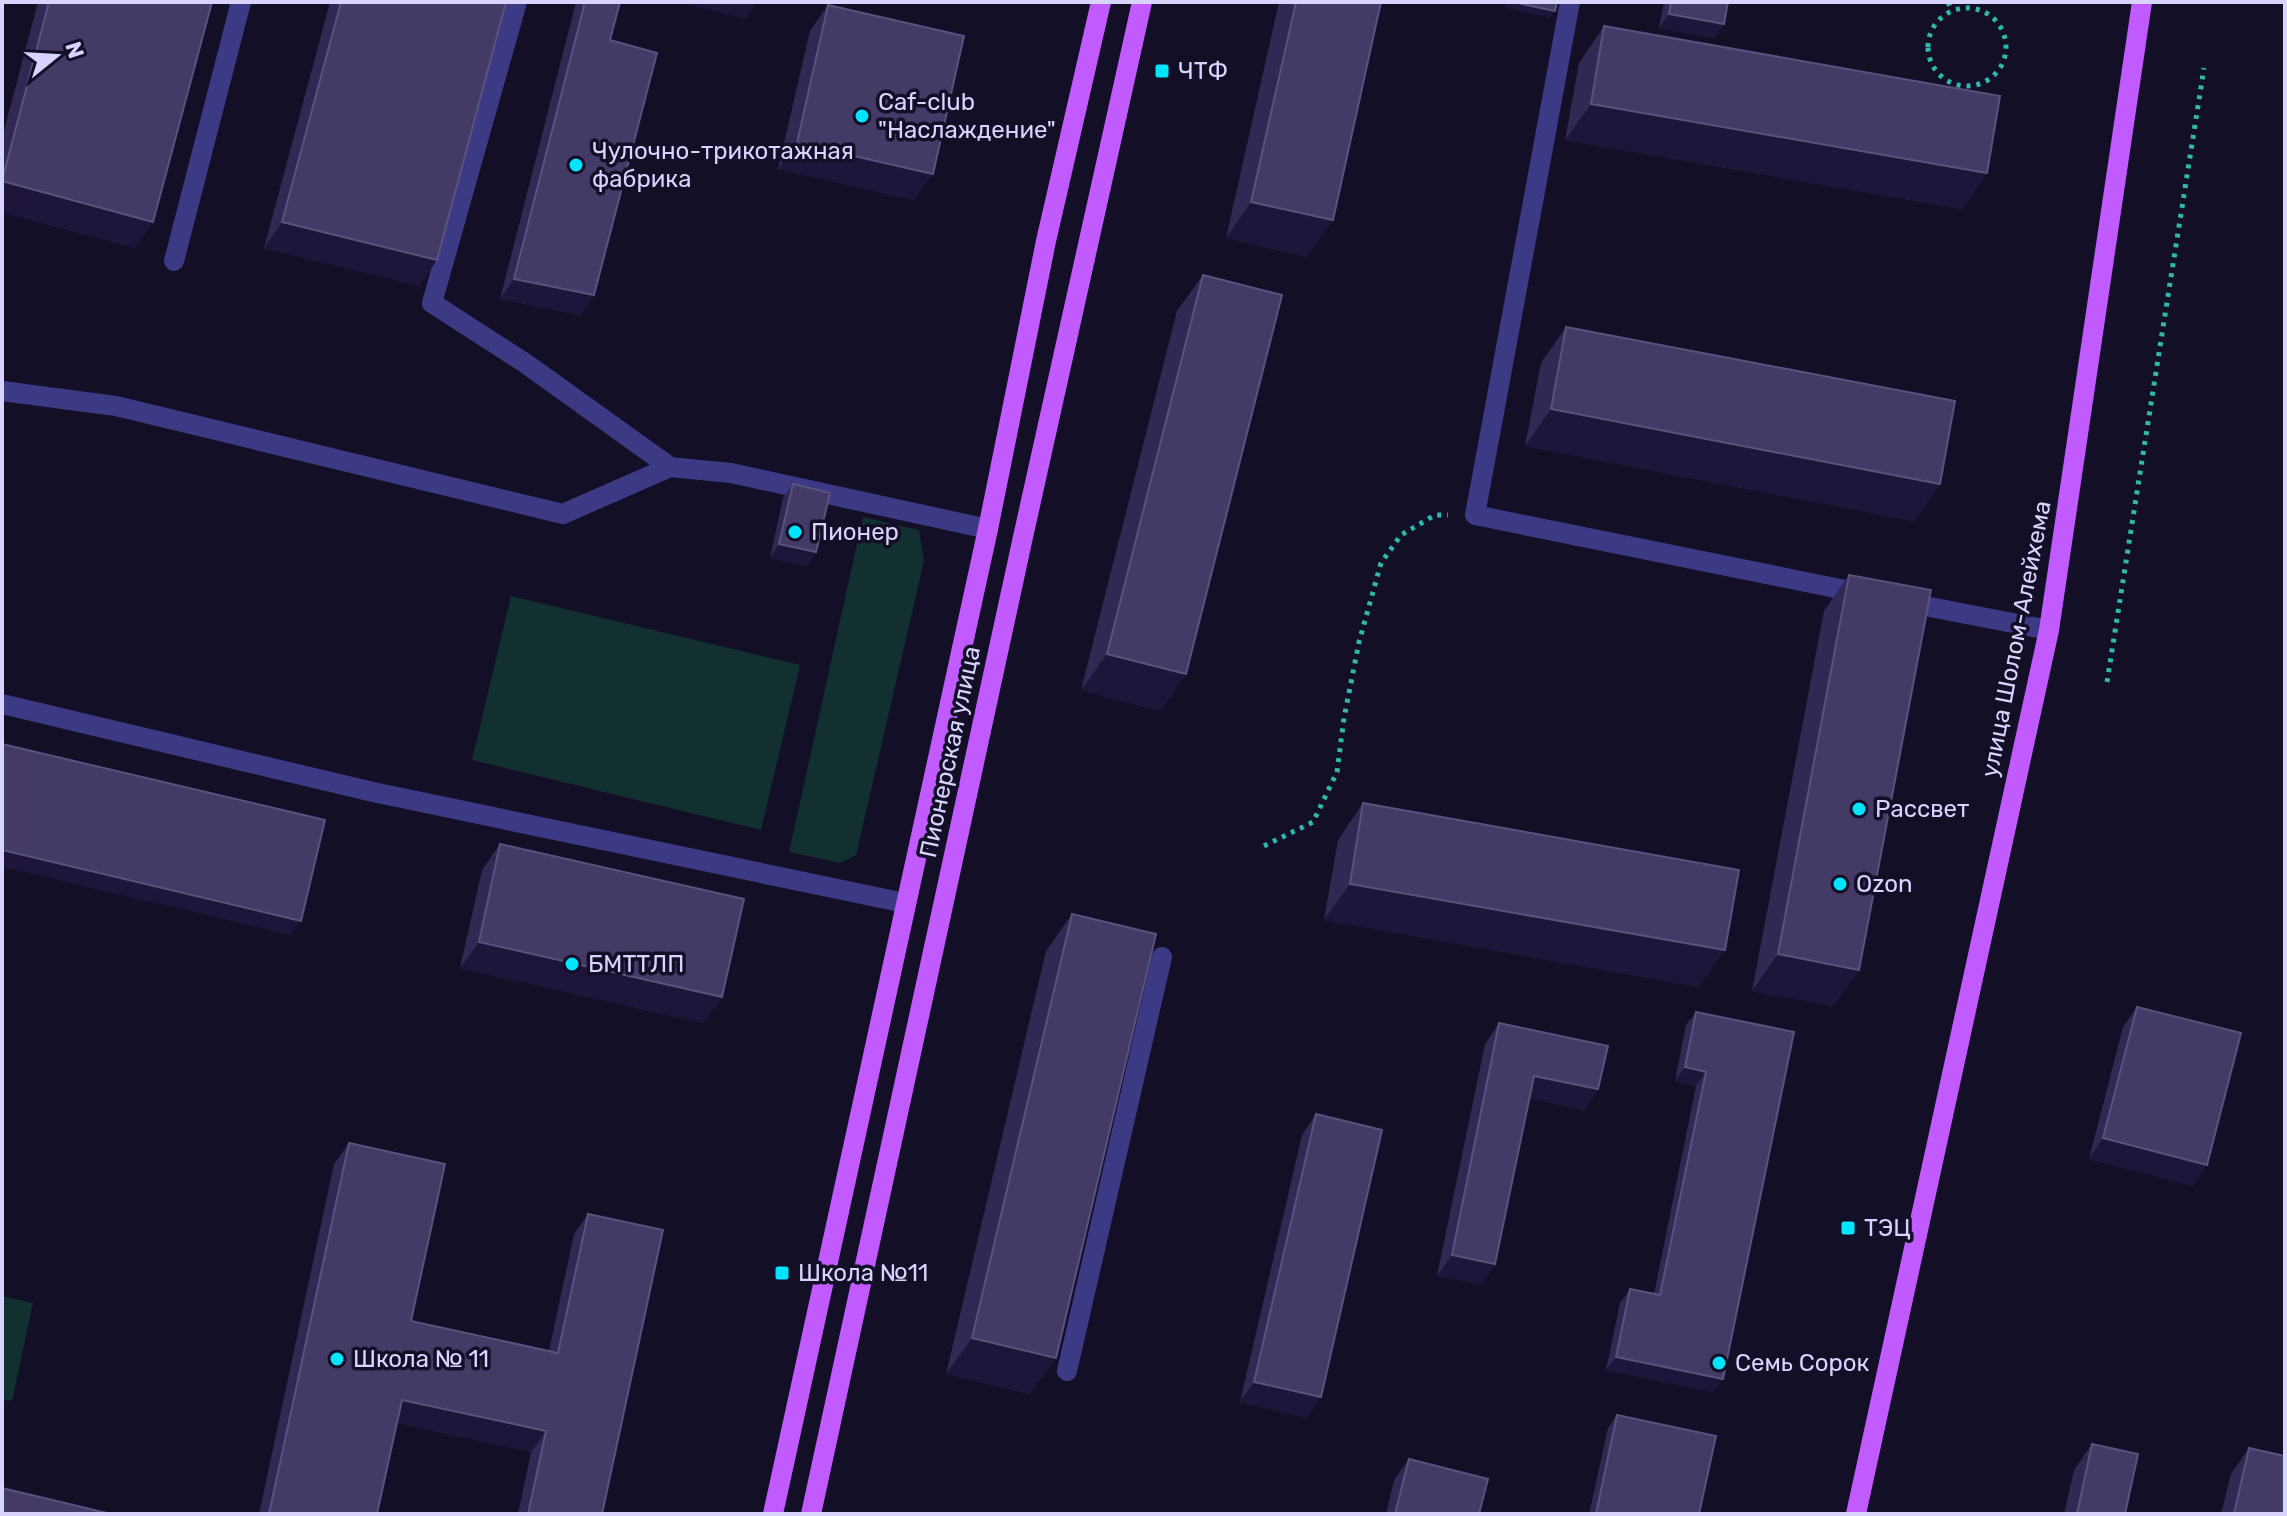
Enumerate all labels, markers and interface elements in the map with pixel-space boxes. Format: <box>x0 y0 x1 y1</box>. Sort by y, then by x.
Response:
north arrow <box>16 16 96 96</box>
text: N <box>59 38 90 62</box>
place label: ЧТФ <box>1178 57 1228 85</box>
marker: ЧТФ <box>1153 62 1171 80</box>
place label: Caf-club "Наслаждение" <box>878 88 1056 144</box>
marker: Caf-club "Наслаждение" <box>853 107 871 125</box>
place label: Чулочно-трикотажная фабрика <box>592 137 854 193</box>
marker: Чулочно-трикотажная фабрика <box>567 156 585 174</box>
street label: улица Шолом-Алейхема <box>1975 498 2057 780</box>
place label: Пионер <box>811 518 899 546</box>
marker: Пионер <box>786 523 804 541</box>
street label: Пионерская улица <box>914 644 986 860</box>
place label: Рассвет <box>1875 795 1969 823</box>
marker: Рассвет <box>1850 800 1868 818</box>
place label: Ozon <box>1856 870 1913 898</box>
marker: Ozon <box>1831 875 1849 893</box>
place label: БМТТЛП <box>588 950 684 978</box>
marker: БМТТЛП <box>563 955 581 973</box>
place label: ТЭЦ <box>1864 1214 1911 1242</box>
marker: ТЭЦ <box>1839 1219 1857 1237</box>
place label: Школа №11 <box>798 1259 928 1287</box>
marker: Школа №11 <box>773 1264 791 1282</box>
place label: Школа № 11 <box>353 1345 489 1373</box>
place label: Семь Сорок <box>1735 1349 1870 1377</box>
marker: Школа № 11 <box>328 1350 346 1368</box>
marker: Семь Сорок <box>1710 1354 1728 1372</box>

